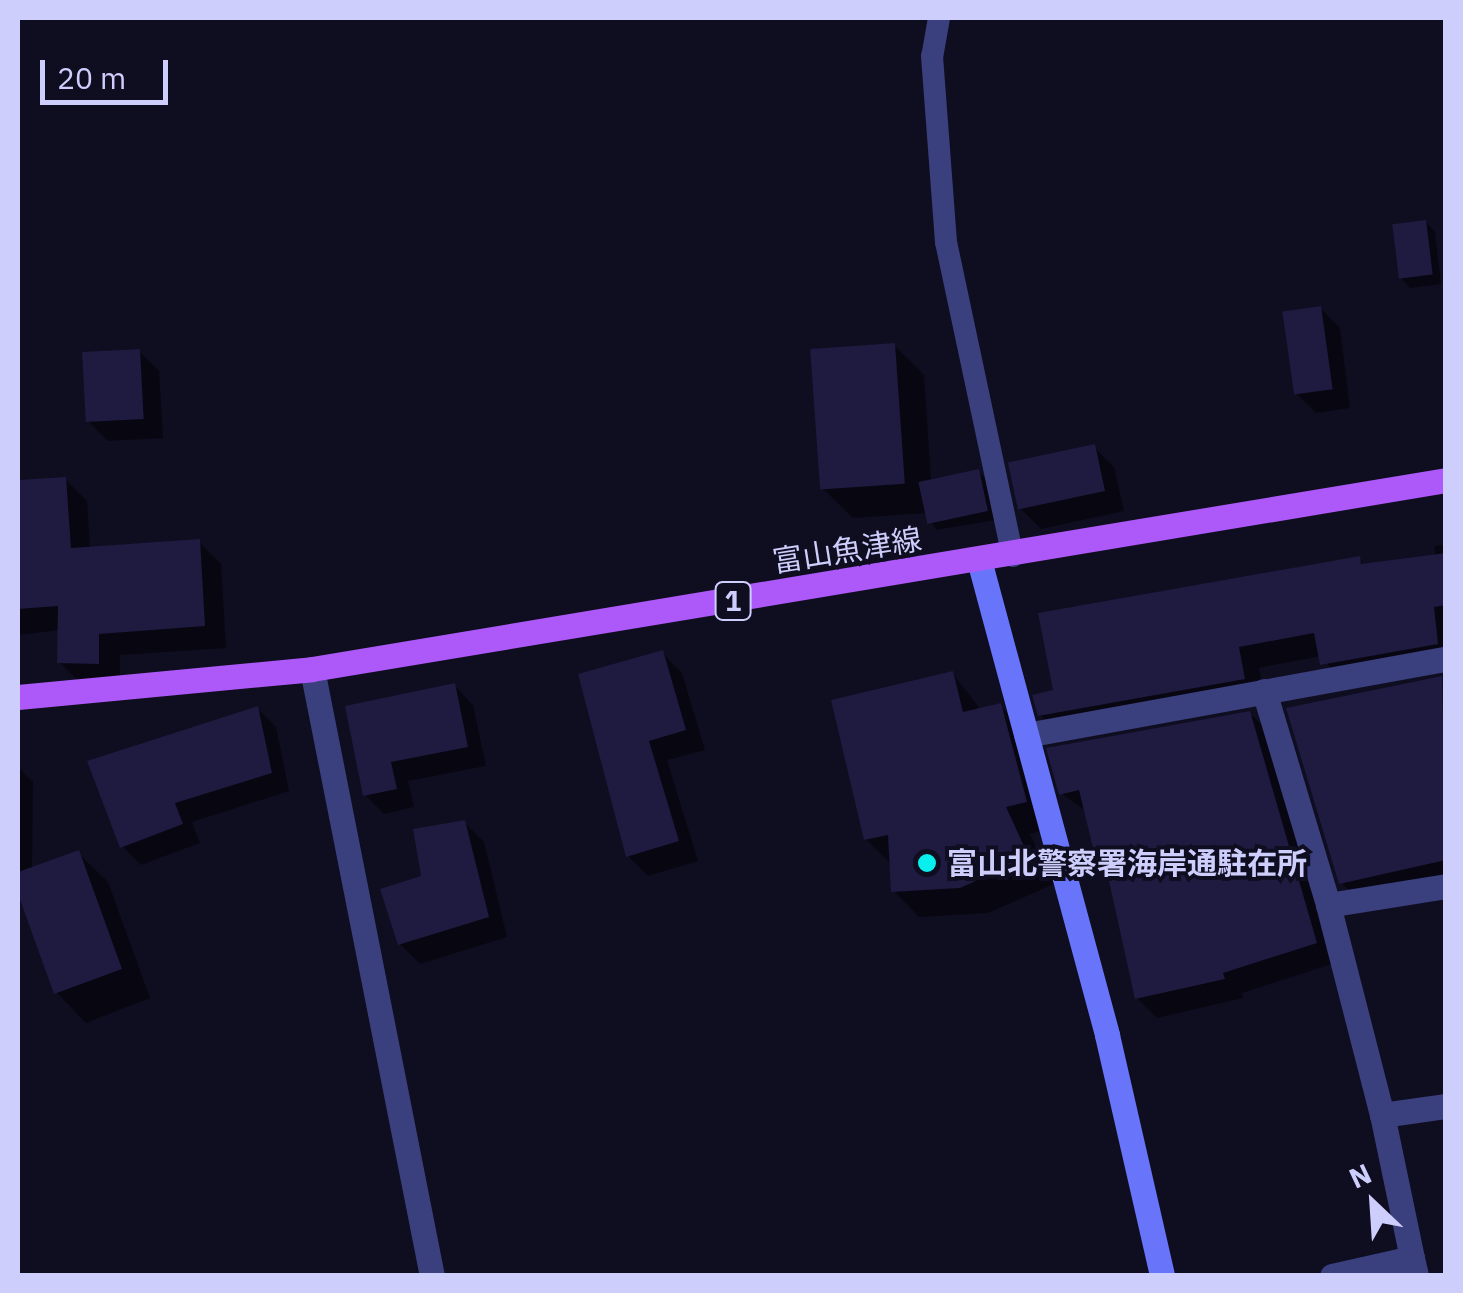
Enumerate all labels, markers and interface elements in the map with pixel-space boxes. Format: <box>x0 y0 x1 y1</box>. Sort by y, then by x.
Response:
scale bar <box>45 40 172 102</box>
text: 20 m <box>57 58 126 97</box>
street label: 富山魚津線 <box>770 520 924 580</box>
road number: 1 <box>713 578 753 624</box>
place label: 富山北警察署海岸通駐在所 <box>947 845 1307 881</box>
marker: 富山北警察署海岸通駐在所 <box>916 852 938 874</box>
north arrow <box>1323 1153 1423 1253</box>
text: N <box>1343 1154 1377 1196</box>

